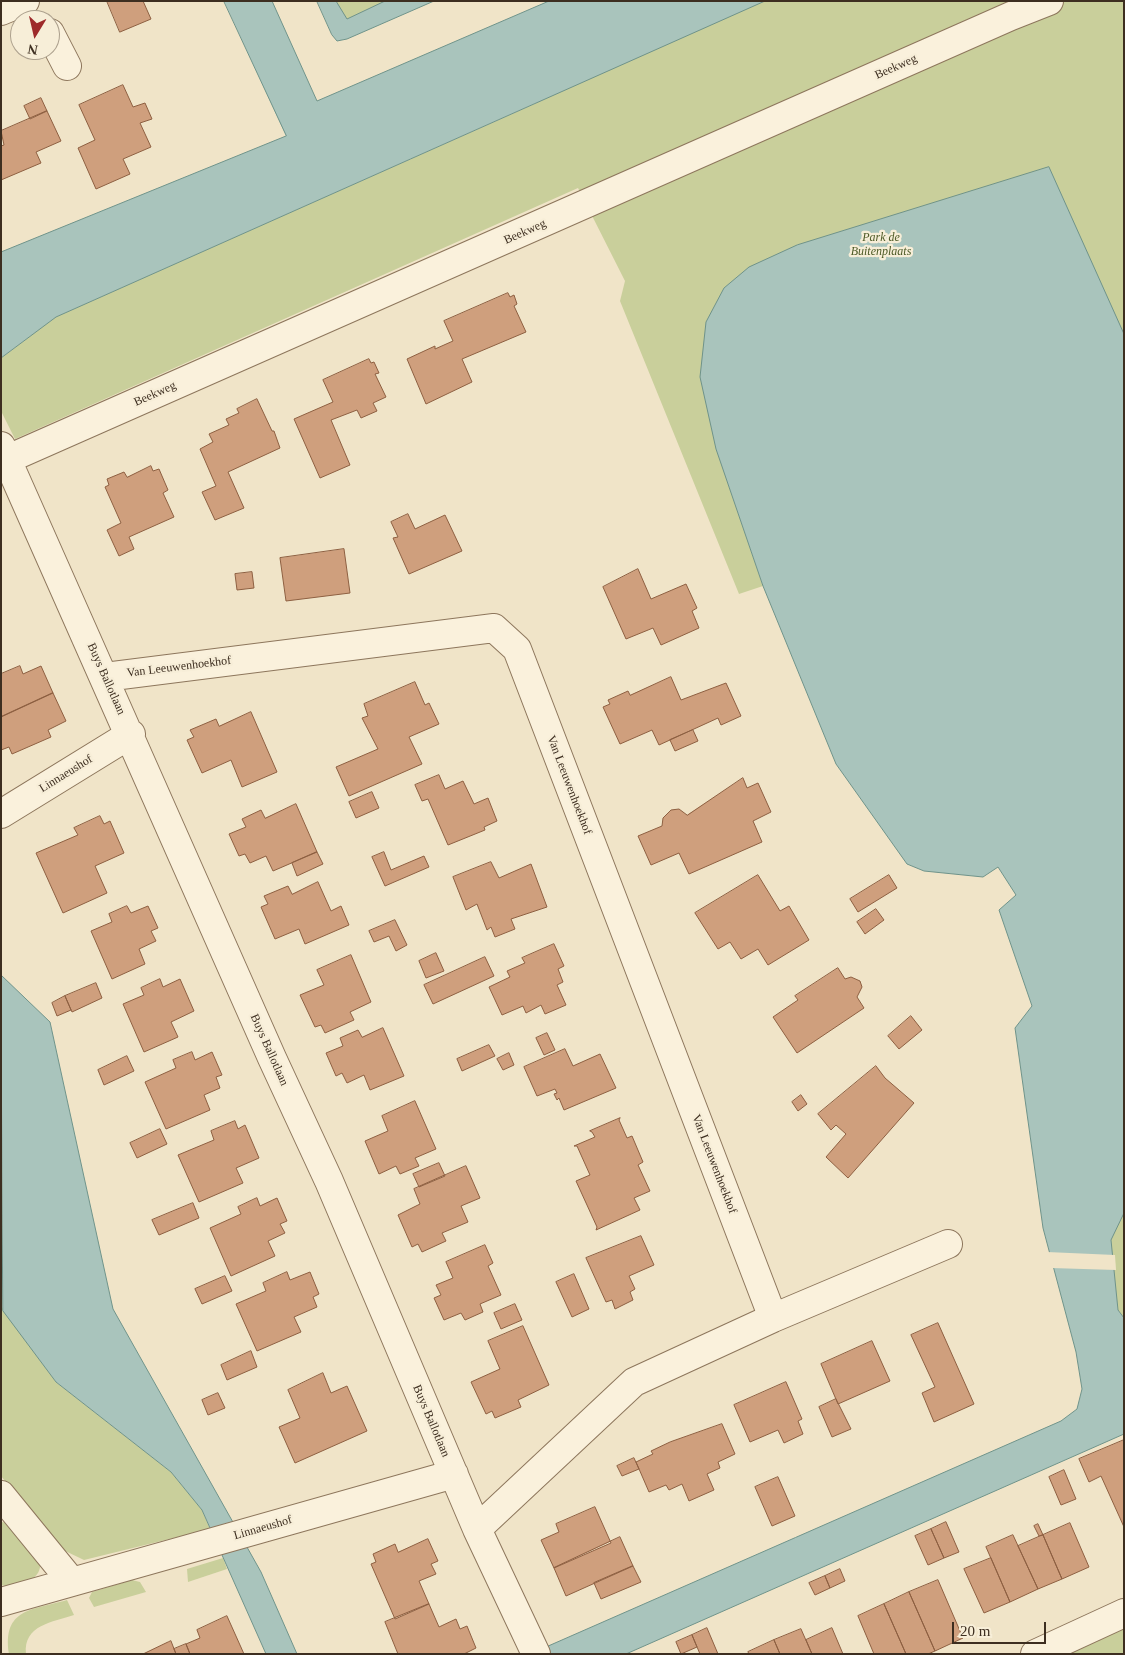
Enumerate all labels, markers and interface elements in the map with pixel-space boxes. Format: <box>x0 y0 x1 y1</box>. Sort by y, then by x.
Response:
north arrow <box>10 10 60 60</box>
text: N <box>27 41 39 58</box>
street label: Beekweg <box>873 51 919 83</box>
street label: Beekweg <box>502 216 548 248</box>
park label: Park de Buitenplaats <box>851 231 911 259</box>
street label: Beekweg <box>132 378 178 410</box>
street label: Buys Ballotlaan <box>84 641 128 717</box>
street label: Van Leeuwenhoekhof <box>126 653 232 681</box>
street label: Van Leeuwenhoekhof <box>543 733 595 837</box>
street label: Linnaeushof <box>37 752 95 796</box>
street label: Buys Ballotlaan <box>247 1012 291 1088</box>
street label: Van Leeuwenhoekhof <box>688 1112 740 1216</box>
street label: Buys Ballotlaan <box>409 1383 453 1459</box>
street label: Linnaeushof <box>232 1513 294 1543</box>
scale bar <box>955 1612 1049 1644</box>
text: 20 m <box>960 1623 990 1639</box>

